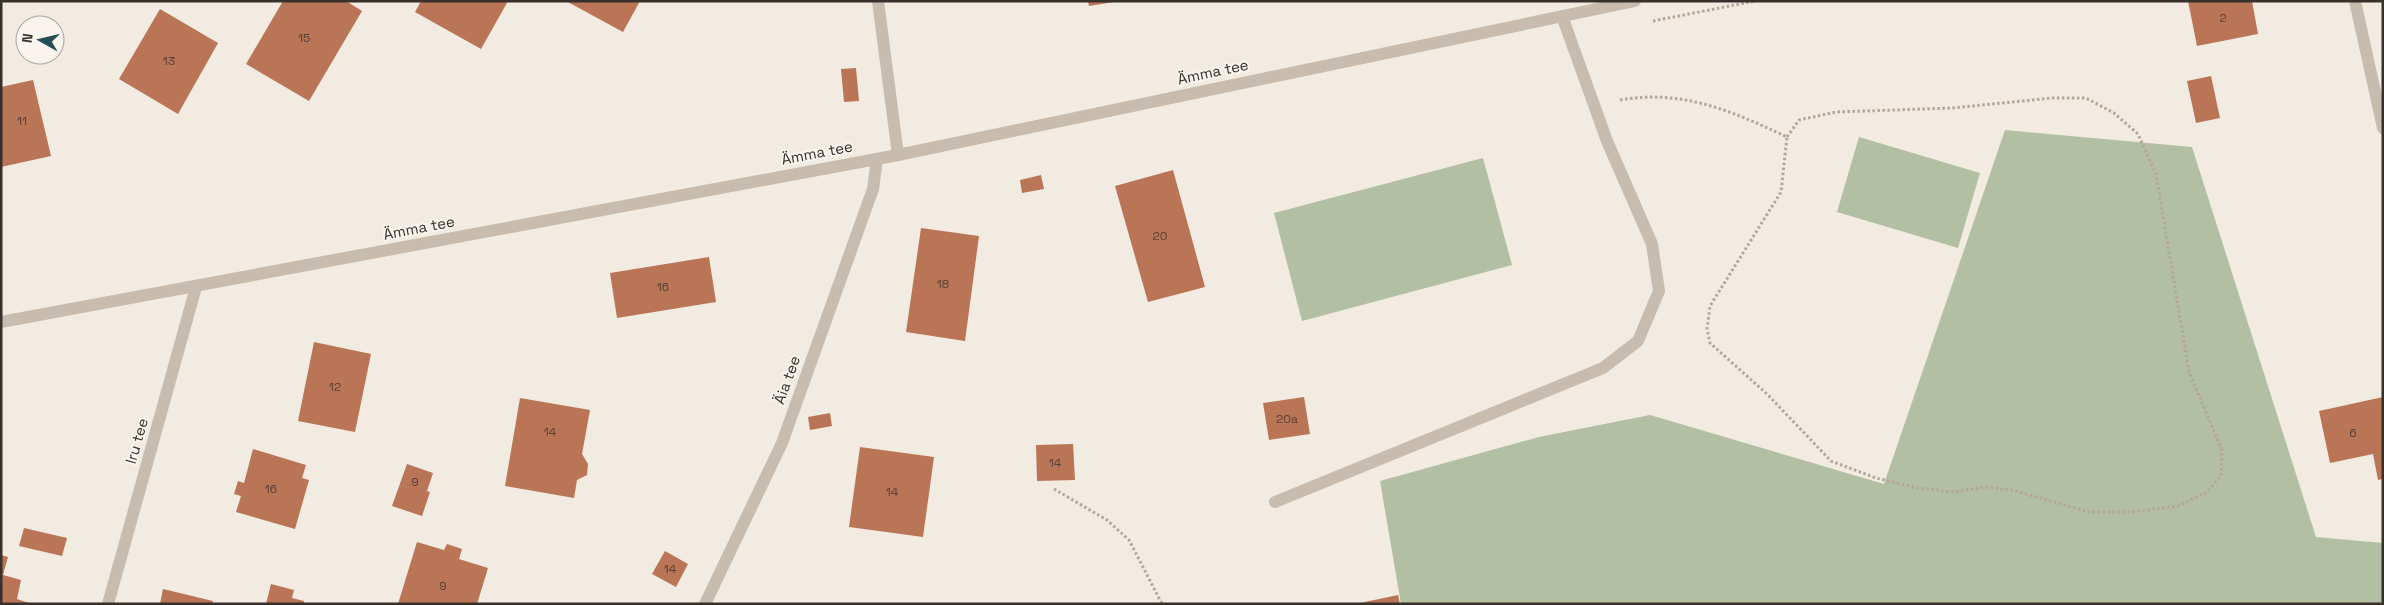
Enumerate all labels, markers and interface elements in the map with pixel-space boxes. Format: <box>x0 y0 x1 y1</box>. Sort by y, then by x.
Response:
house number: 2 <box>2219 10 2227 26</box>
north arrow <box>15 15 65 65</box>
house number: 15 <box>298 30 310 46</box>
text: N <box>18 32 37 44</box>
house number: 13 <box>163 53 175 69</box>
street label: Ämma tee <box>1176 55 1250 88</box>
house number: 11 <box>17 113 27 129</box>
street label: Ämma tee <box>780 136 854 169</box>
street label: Ämma tee <box>382 211 456 244</box>
house number: 20 <box>1153 228 1167 244</box>
house number: 18 <box>937 276 949 292</box>
house number: 16 <box>657 279 669 295</box>
street label: Äia tee <box>769 353 804 407</box>
house number: 12 <box>329 379 341 395</box>
house number: 20a <box>1276 411 1298 427</box>
street label: Iru tee <box>121 416 152 466</box>
house number: 14 <box>544 424 557 440</box>
house number: 6 <box>2349 425 2357 441</box>
house number: 14 <box>1049 455 1062 471</box>
house number: 9 <box>411 474 419 490</box>
house number: 16 <box>265 481 277 497</box>
house number: 14 <box>886 484 899 500</box>
house number: 14 <box>664 561 677 577</box>
house number: 9 <box>439 578 447 594</box>

